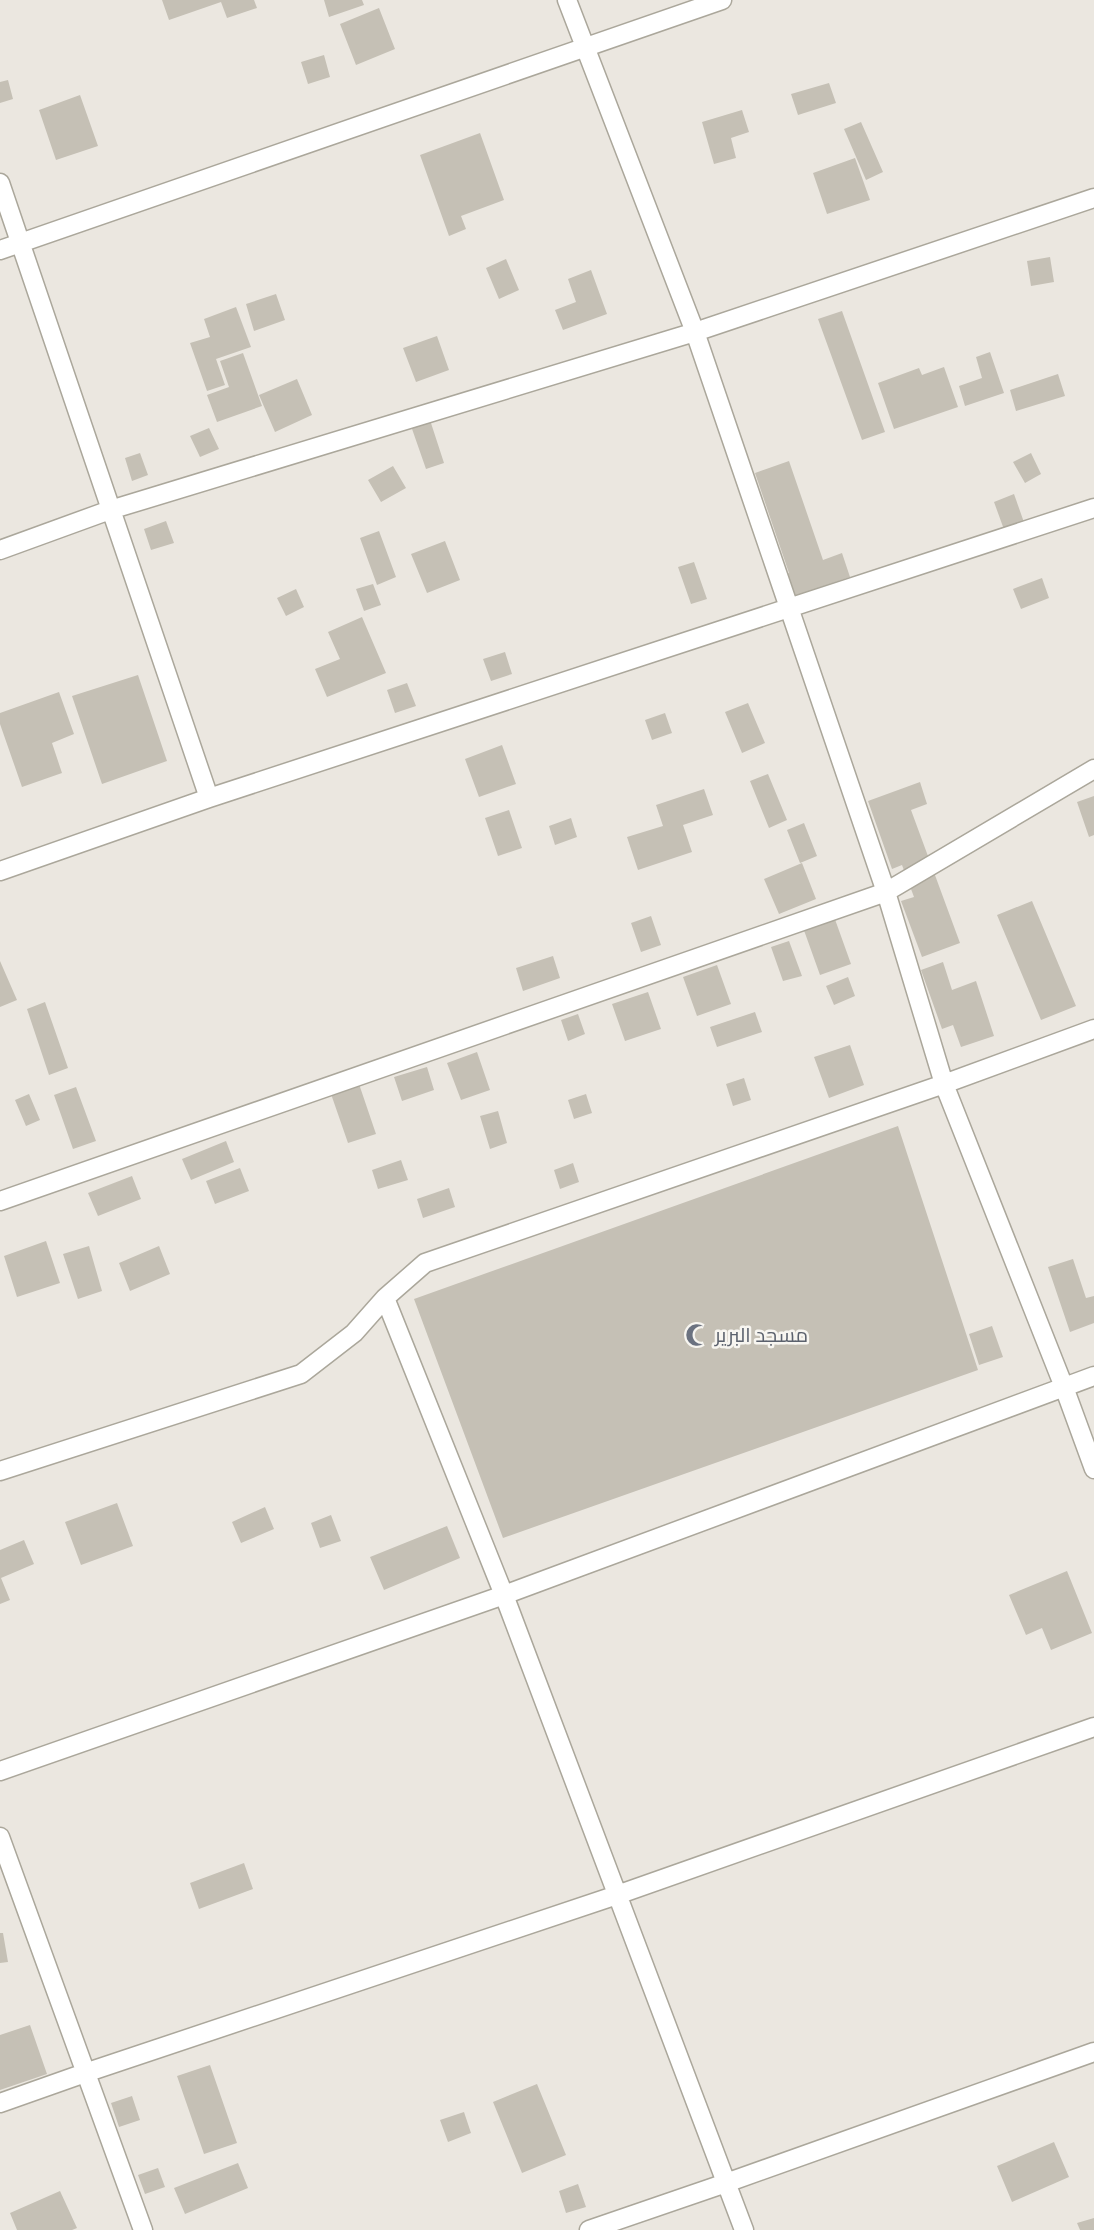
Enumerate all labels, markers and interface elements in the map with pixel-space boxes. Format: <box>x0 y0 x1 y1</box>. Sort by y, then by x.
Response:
mosque icon: مسجد البرير <box>684 1322 710 1348</box>
place label: مسجد البرير <box>714 1323 808 1347</box>

